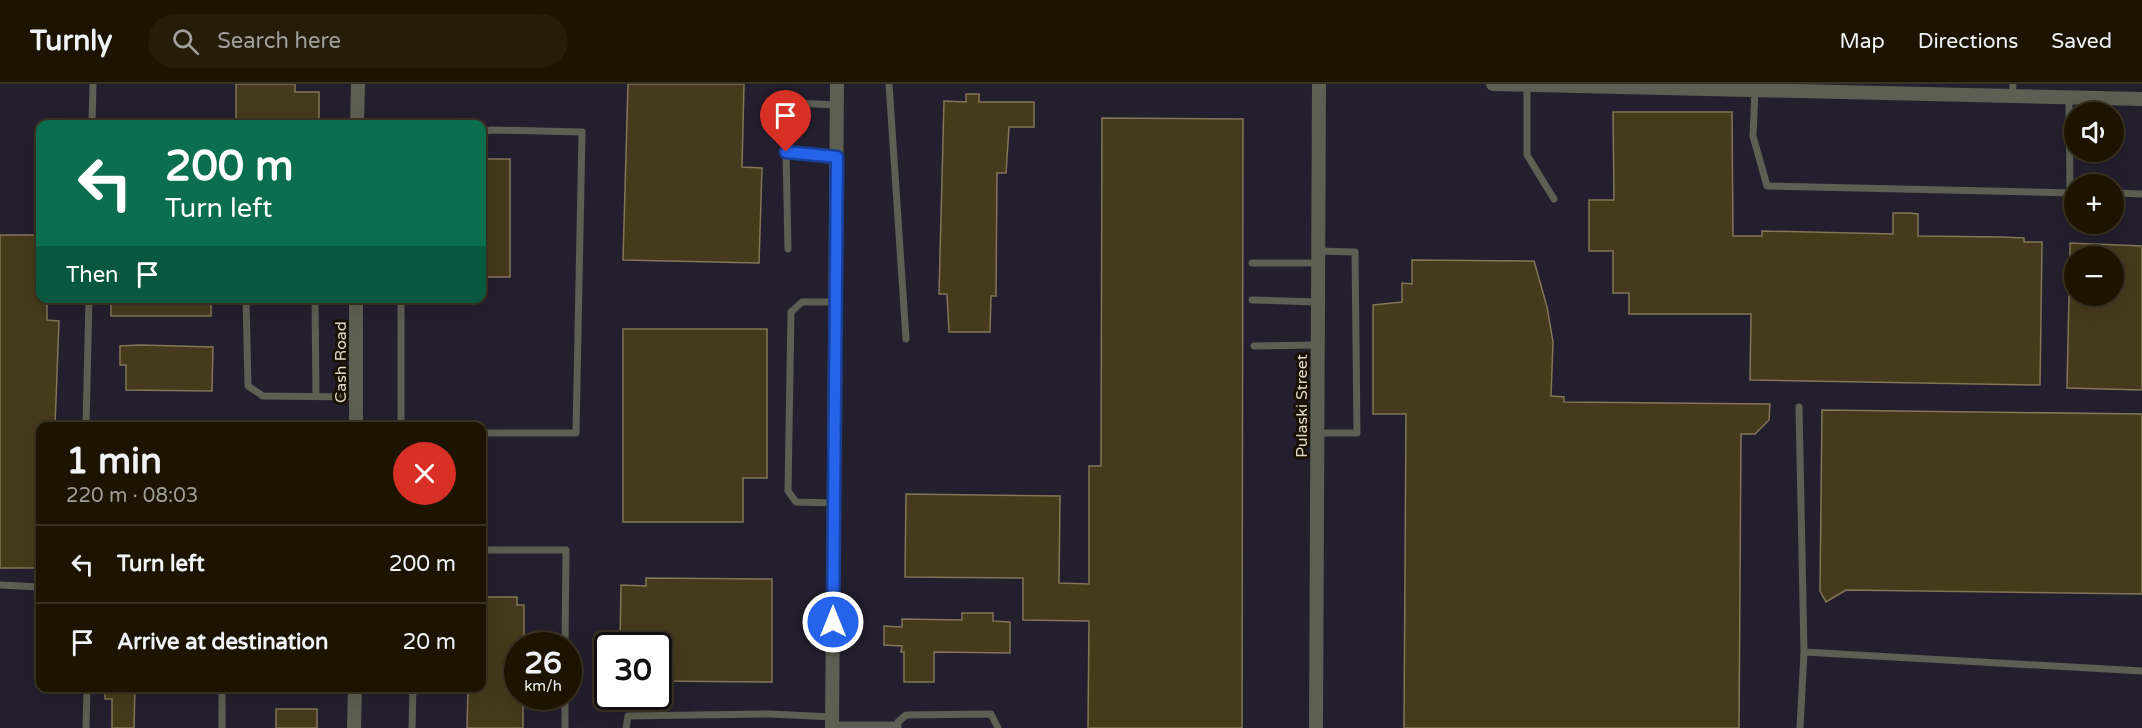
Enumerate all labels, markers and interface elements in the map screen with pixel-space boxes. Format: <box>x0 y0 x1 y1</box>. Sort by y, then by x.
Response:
search box <box>148 14 568 68</box>
text: Turnly <box>30 24 112 58</box>
icon: search <box>169 25 202 58</box>
text: Search here <box>217 28 341 54</box>
text: Map <box>1839 29 1885 54</box>
text: Directions <box>1918 29 2018 54</box>
text: Saved <box>2051 29 2112 54</box>
pin <box>760 90 811 152</box>
icon: arrive <box>769 99 802 132</box>
map controls <box>2064 102 2124 306</box>
button: sound <box>2064 102 2124 162</box>
text: 200 m <box>165 141 294 192</box>
icon: left <box>66 144 144 222</box>
button: + <box>2064 174 2124 234</box>
text: Turn left <box>165 192 272 225</box>
button: − <box>2064 246 2124 306</box>
icon: arrive <box>131 258 164 291</box>
text: Then <box>66 262 119 288</box>
street label: Cash Road <box>331 321 351 403</box>
street label: Pulaski Street <box>1292 354 1312 458</box>
text: 1 min <box>66 440 162 483</box>
button: close <box>393 442 456 505</box>
text: 220 m · 08:03 <box>66 484 198 508</box>
icon: left <box>66 548 99 581</box>
text: Turn left <box>117 551 205 577</box>
text: 200 m <box>389 551 456 577</box>
position arrow <box>801 590 865 654</box>
icon: arrive <box>66 626 99 659</box>
text: Arrive at destination <box>117 629 328 655</box>
text: 20 m <box>402 629 456 655</box>
speed limit sign: 30 <box>594 632 672 710</box>
text: 26 <box>524 645 562 682</box>
text: km/h <box>524 677 562 695</box>

